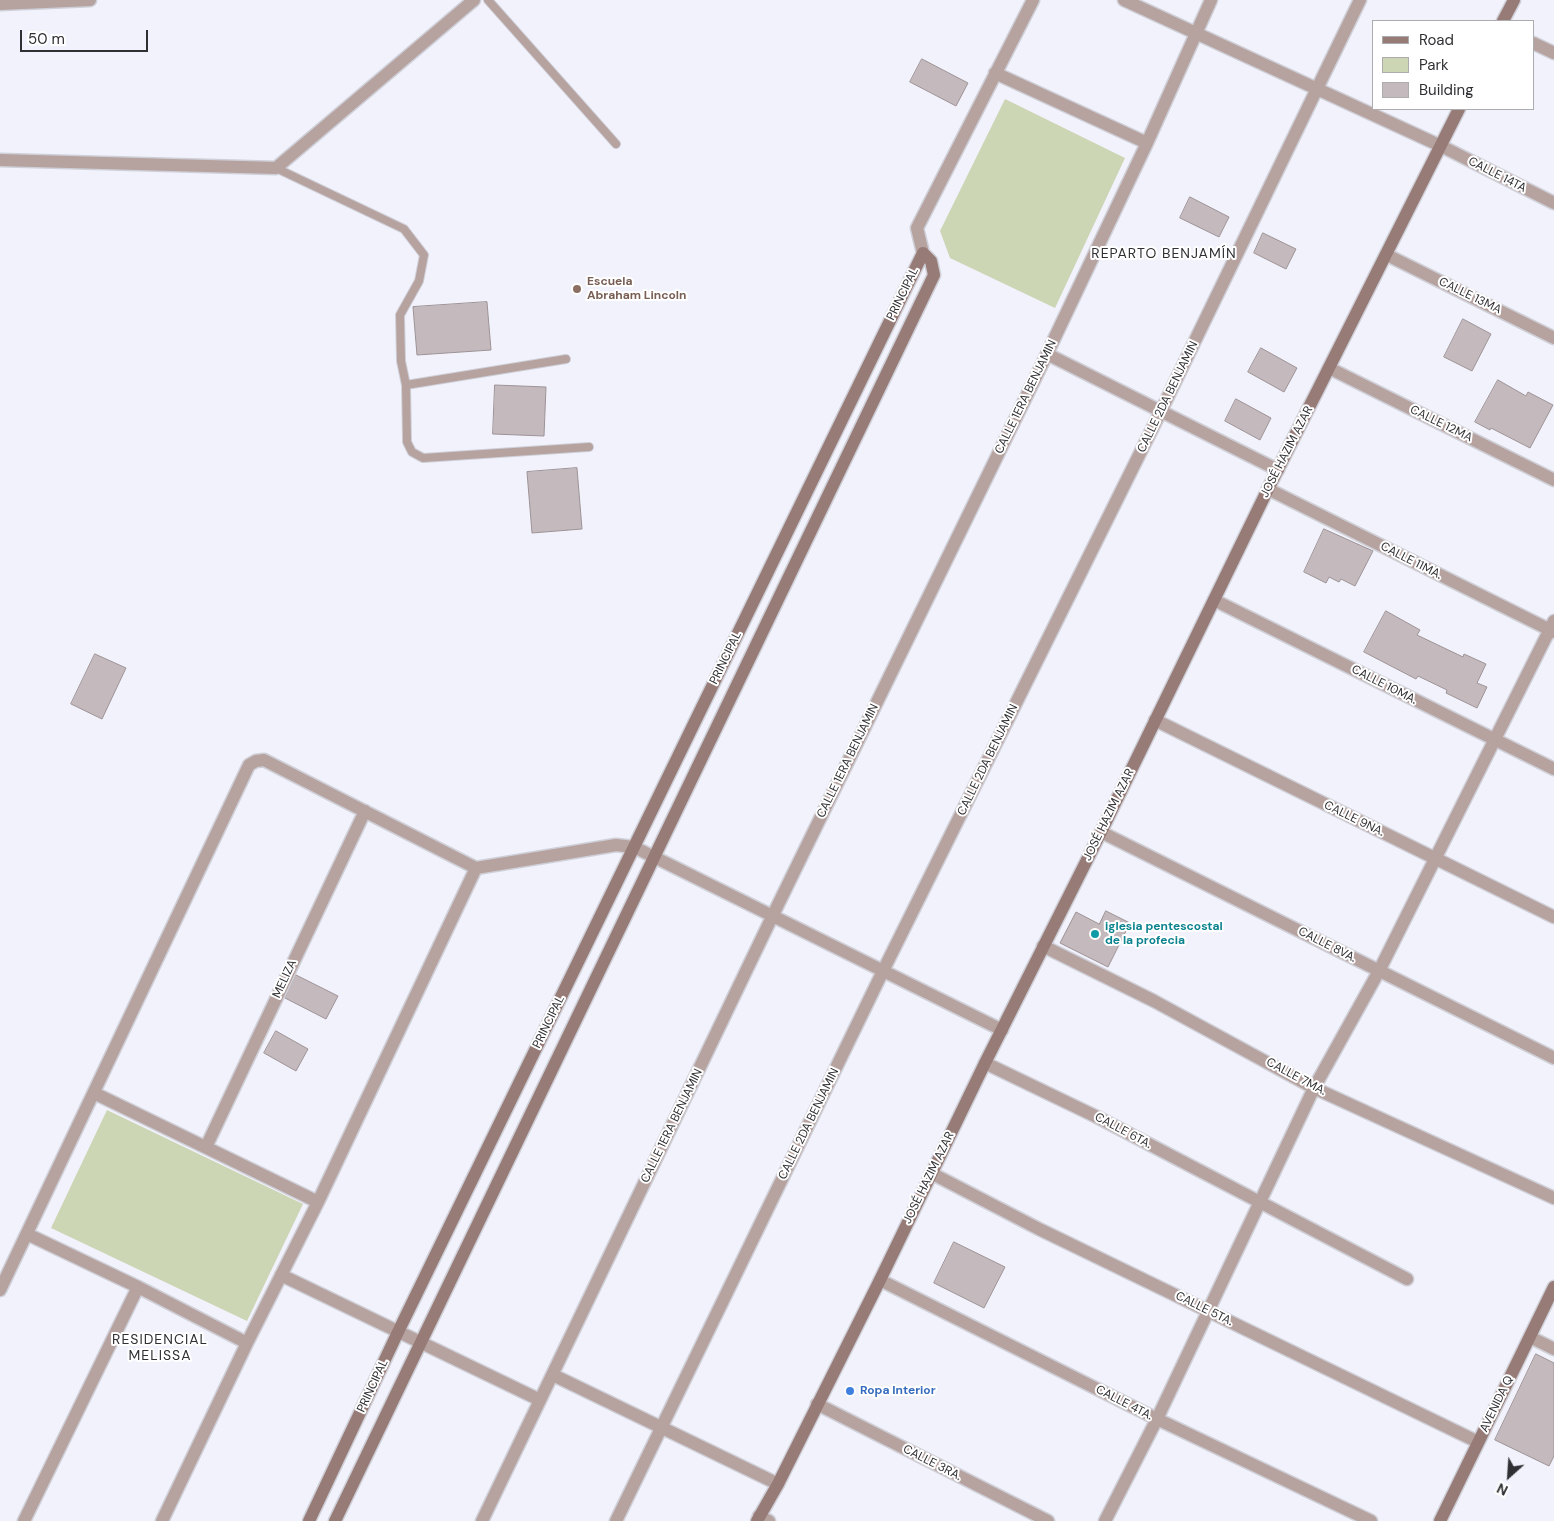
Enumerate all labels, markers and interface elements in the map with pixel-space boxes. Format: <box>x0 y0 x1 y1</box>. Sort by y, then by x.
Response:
scale bar <box>22 20 150 52</box>
legend <box>1372 20 1534 110</box>
text: 50 m <box>28 29 65 49</box>
text: Road <box>1419 30 1454 50</box>
text: Park <box>1419 55 1449 75</box>
text: Building <box>1419 80 1474 100</box>
street label: CALLE 14TA <box>1466 154 1528 196</box>
district label: REPARTO BENJAMÍN <box>1089 246 1239 262</box>
street label: PRINCIPAL <box>884 265 922 323</box>
place label: Escuela Abraham Lincoln <box>587 275 686 303</box>
street label: CALLE 13MA <box>1436 275 1504 317</box>
marker: Escuela Abraham Lincoln <box>571 283 583 295</box>
street label: CALLE 1ERA BENJAMIN <box>992 338 1060 456</box>
street label: CALLE 2DA BENJAMIN <box>1135 339 1201 455</box>
street label: CALLE 12MA <box>1407 403 1475 445</box>
street label: JOSÉ HAZIM AZAR <box>1258 404 1316 500</box>
street label: CALLE 11MA. <box>1378 539 1444 583</box>
street label: PRINCIPAL <box>707 629 745 687</box>
street label: CALLE 10MA. <box>1349 662 1419 708</box>
street label: CALLE 1ERA BENJAMIN <box>814 702 882 820</box>
street label: CALLE 2DA BENJAMIN <box>955 702 1021 818</box>
street label: JOSÉ HAZIM AZAR <box>1080 767 1138 863</box>
street label: CALLE 9NA. <box>1322 798 1386 840</box>
place label: iglesia pentescostal de la profecia <box>1105 920 1223 948</box>
street label: CALLE 8VA. <box>1296 924 1358 966</box>
marker: iglesia pentescostal de la profecia <box>1089 928 1101 940</box>
street label: MELIZA <box>270 958 300 1000</box>
street label: PRINCIPAL <box>530 993 568 1051</box>
street label: CALLE 7MA. <box>1264 1055 1328 1099</box>
street label: CALLE 2DA BENJAMIN <box>776 1066 842 1182</box>
street label: CALLE 1ERA BENJAMIN <box>638 1067 706 1185</box>
street label: CALLE 6TA. <box>1092 1110 1154 1152</box>
street label: JOSÉ HAZIM AZAR <box>900 1130 958 1226</box>
street label: CALLE 5TA. <box>1173 1289 1235 1329</box>
district label: RESIDENCIAL MELISSA <box>111 1332 209 1364</box>
street label: PRINCIPAL <box>354 1357 392 1415</box>
street label: AVENIDA Q <box>1477 1374 1517 1434</box>
street label: CALLE 4TA. <box>1093 1383 1155 1423</box>
place label: Ropa Interior <box>860 1384 936 1398</box>
marker: Ropa Interior <box>844 1385 856 1397</box>
street label: CALLE 3RA. <box>900 1442 964 1484</box>
north arrow <box>1484 1451 1534 1501</box>
text: N <box>1494 1479 1511 1500</box>

